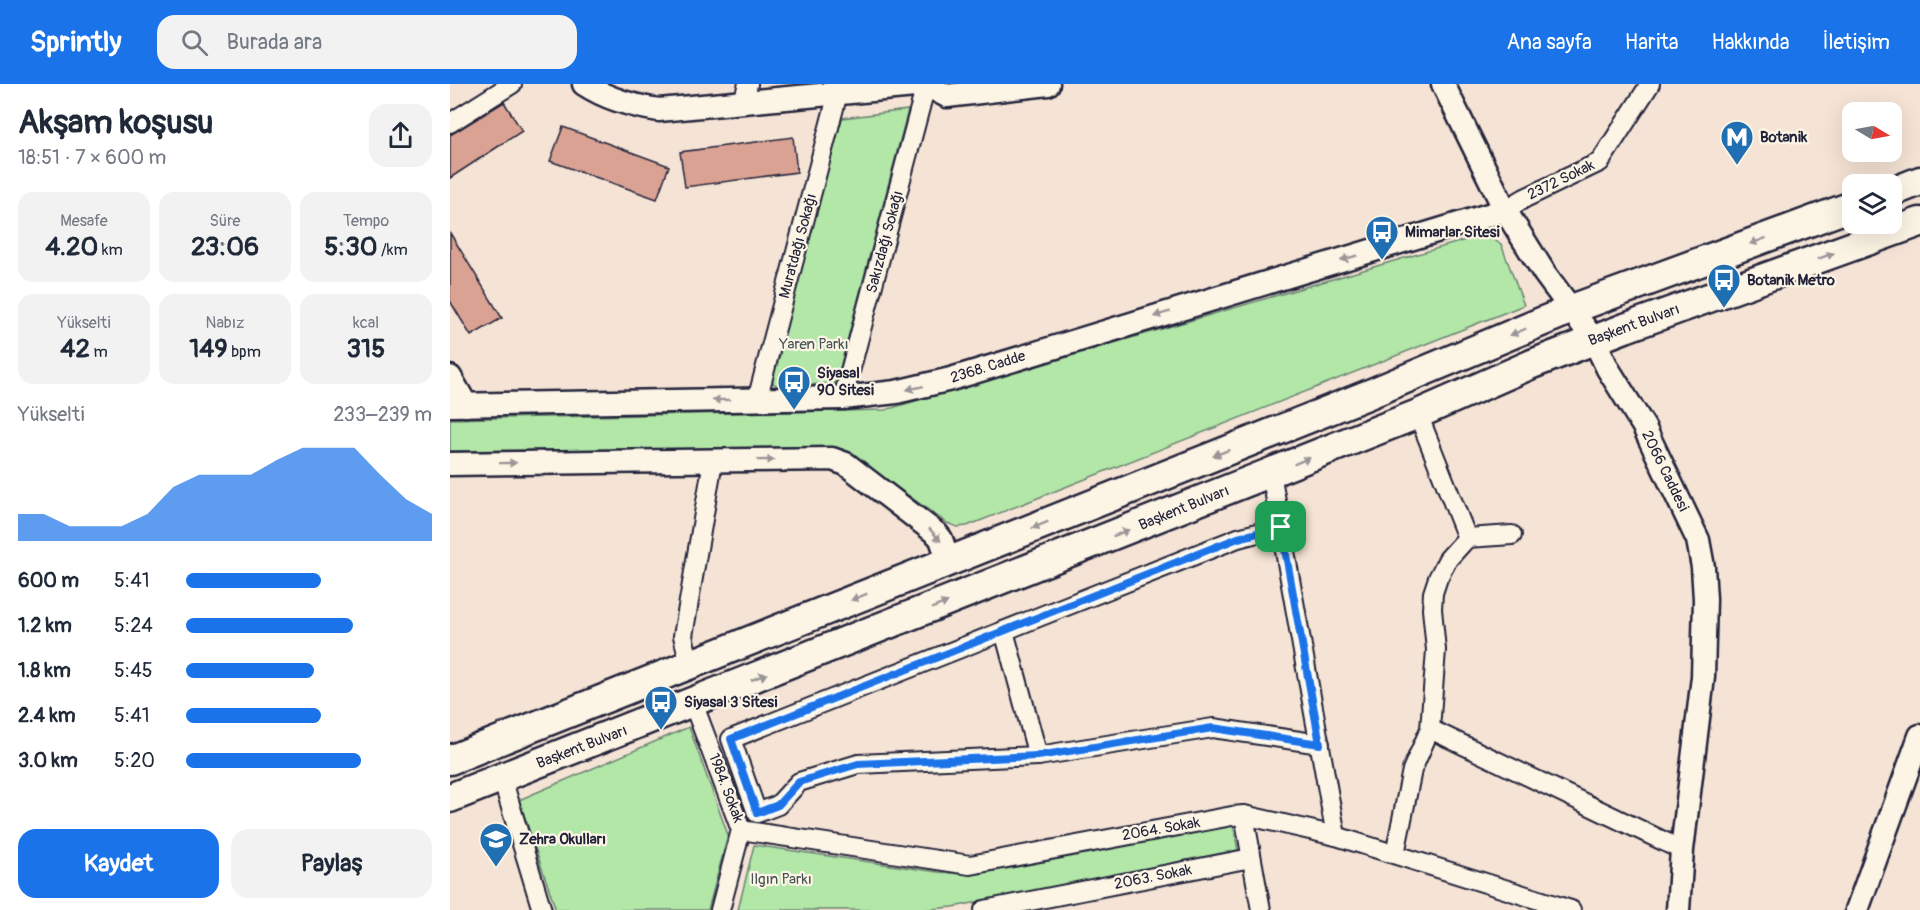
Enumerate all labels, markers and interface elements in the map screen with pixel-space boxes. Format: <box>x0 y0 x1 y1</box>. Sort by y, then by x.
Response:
search box <box>157 15 577 69</box>
text: Sprintly <box>30 25 121 60</box>
icon: search <box>178 26 211 59</box>
text: Burada ara <box>226 28 322 56</box>
text: Ana sayfa <box>1506 29 1592 56</box>
text: Harita <box>1625 29 1678 56</box>
text: Hakkında <box>1711 29 1790 56</box>
text: İletişim <box>1823 29 1890 56</box>
text: Akşam koşusu <box>18 102 213 143</box>
north arrow <box>1842 102 1902 162</box>
map controls <box>1842 102 1902 234</box>
button: share <box>369 104 432 167</box>
metro station icon: Botanik <box>1719 119 1755 166</box>
place label: Botanik <box>1760 128 1808 147</box>
text: 18:51 · 7 × 600 m <box>18 145 166 170</box>
street label: 2372 Sokak <box>1524 155 1598 204</box>
button: layers <box>1842 174 1902 234</box>
street label: Sakızdağı Sokağı <box>862 189 908 295</box>
street label: Muratdağı Sokağı <box>775 192 821 300</box>
text: Mesafe <box>60 211 108 231</box>
text: Süre <box>210 211 240 231</box>
text: Tempo <box>343 211 389 231</box>
bus stop icon: Mimarlar Sitesi <box>1364 214 1400 261</box>
place label: Mimarlar Sitesi <box>1405 223 1500 242</box>
text: 4.20 <box>45 231 98 263</box>
text: 23:06 <box>191 231 259 263</box>
text: 5:30 <box>324 231 378 263</box>
one-way arrow <box>1749 236 1767 246</box>
text: km <box>98 240 123 260</box>
text: /km <box>378 240 408 260</box>
one-way arrow <box>1817 250 1835 260</box>
one-way arrow <box>1340 254 1358 263</box>
bus stop icon: Botanik Metro <box>1706 262 1742 309</box>
place label: Botanik Metro <box>1747 271 1835 290</box>
street label: Başkent Bulvarı <box>1586 300 1682 350</box>
one-way arrow <box>1153 310 1171 319</box>
text: Yükselti <box>57 313 111 333</box>
text: Nabız <box>206 313 244 333</box>
text: kcal <box>353 313 379 333</box>
one-way arrow <box>1509 327 1527 337</box>
text: 42 <box>60 333 90 365</box>
text: 149 <box>189 333 228 365</box>
text: 315 <box>347 333 385 365</box>
park label: Yaren Parkı <box>778 335 849 354</box>
text: m <box>90 342 108 362</box>
text: bpm <box>228 342 261 362</box>
street label: 2368. Cadde <box>948 346 1028 387</box>
bus stop icon: Siyasal 90 Sitesi <box>776 364 812 411</box>
place label: Siyasal 90 Sitesi <box>817 364 875 400</box>
one-way arrow <box>905 384 924 393</box>
one-way arrow <box>711 395 730 405</box>
text: Yükselti <box>18 402 85 427</box>
text: 233–239 m <box>333 402 432 427</box>
street label: 2066 Caddesi <box>1637 427 1693 515</box>
one-way arrow <box>1212 448 1230 458</box>
one-way arrow <box>757 455 776 465</box>
one-way arrow <box>1293 456 1311 465</box>
one-way arrow <box>499 458 518 468</box>
street label: Başkent Bulvarı <box>1136 481 1232 535</box>
pin <box>1255 501 1306 552</box>
icon: arrive <box>1264 510 1297 543</box>
one-way arrow <box>1031 521 1049 530</box>
one-way arrow <box>929 527 942 542</box>
one-way arrow <box>1112 528 1130 537</box>
text: 600 m <box>18 568 79 593</box>
text: 5:41 <box>114 568 150 593</box>
one-way arrow <box>850 593 868 603</box>
one-way arrow <box>931 600 949 610</box>
text: 1.2 km <box>18 613 72 638</box>
text: 5:24 <box>114 613 153 638</box>
text: 1.8 km <box>18 658 71 683</box>
text: 5:45 <box>114 658 153 683</box>
one-way arrow <box>750 672 768 682</box>
bus stop icon: Siyasal 3 Sitesi <box>643 684 679 731</box>
place label: Siyasal 3 Sitesi <box>684 693 778 712</box>
text: 2.4 km <box>18 703 76 728</box>
text: 5:41 <box>114 703 150 728</box>
street label: Başkent Bulvarı <box>534 721 630 773</box>
text: 3.0 km <box>18 748 78 773</box>
text: 5:20 <box>114 748 155 773</box>
street label: 1984. Sokak <box>704 751 748 826</box>
street label: 2064. Sokak <box>1121 813 1202 845</box>
school or university icon: Zehra Okulları <box>478 821 514 868</box>
button: Kaydet <box>18 829 219 898</box>
button: Paylaş <box>231 829 432 898</box>
place label: Zehra Okulları <box>519 830 606 849</box>
street label: 2063. Sokak <box>1113 860 1194 894</box>
park label: Ilgın Parkı <box>750 870 812 889</box>

